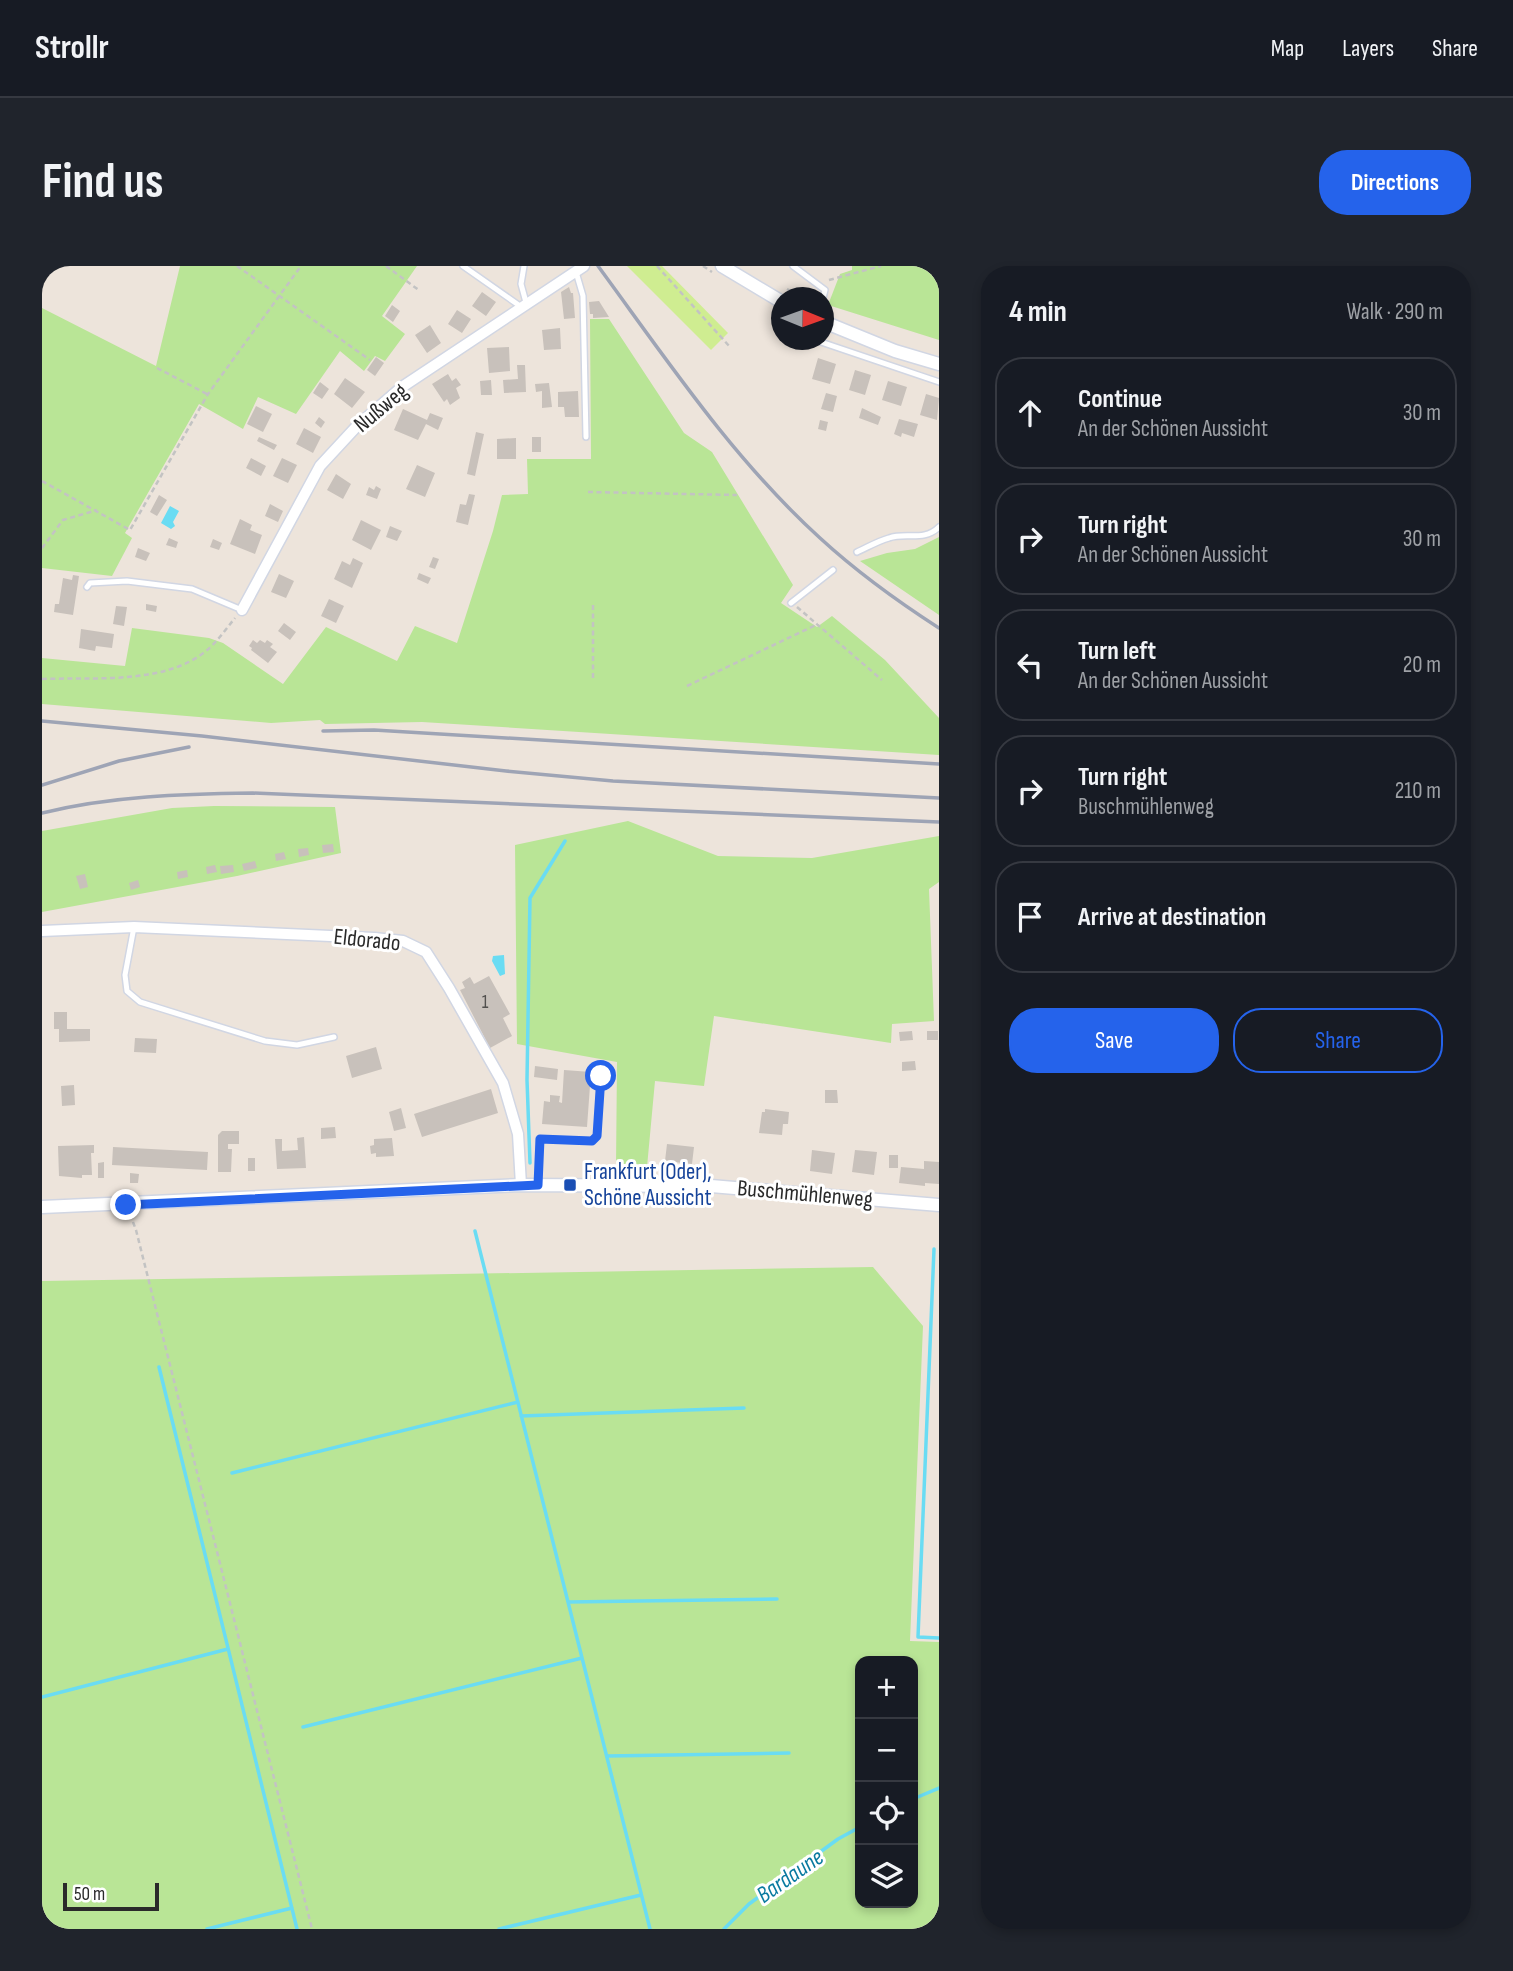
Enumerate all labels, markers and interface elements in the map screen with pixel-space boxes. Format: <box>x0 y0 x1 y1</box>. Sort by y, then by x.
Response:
text: Strollr <box>35 28 109 68</box>
text: Map <box>1271 34 1304 63</box>
text: Layers <box>1342 34 1394 63</box>
text: Share <box>1432 34 1478 63</box>
button: Directions <box>1319 150 1471 215</box>
text: Find us <box>42 153 164 212</box>
north arrow <box>771 287 834 350</box>
text: 4 min <box>1009 294 1067 330</box>
text: Walk · 290 m <box>1346 298 1443 326</box>
street label: Nußweg <box>348 377 414 439</box>
text: Continue <box>1078 384 1162 415</box>
icon: ahead <box>1011 394 1049 432</box>
text: 30 m <box>1403 399 1441 427</box>
text: An der Schönen Aussicht <box>1078 415 1268 443</box>
text: Turn right <box>1078 510 1167 541</box>
icon: right <box>1011 520 1049 558</box>
text: 30 m <box>1403 525 1441 553</box>
text: An der Schönen Aussicht <box>1078 541 1268 569</box>
text: Turn left <box>1078 636 1156 667</box>
icon: left <box>1011 646 1049 684</box>
text: 20 m <box>1403 651 1441 679</box>
text: An der Schönen Aussicht <box>1078 667 1268 695</box>
text: Turn right <box>1078 762 1167 793</box>
icon: right <box>1011 772 1049 810</box>
text: 210 m <box>1395 777 1441 805</box>
text: Buschmühlenweg <box>1078 793 1214 821</box>
icon: arrive <box>1011 898 1049 936</box>
text: Arrive at destination <box>1078 902 1266 933</box>
street label: Eldorado <box>332 923 402 957</box>
house number: 1 <box>482 991 489 1014</box>
button: Save <box>1009 1008 1219 1073</box>
button: Share <box>1233 1008 1443 1073</box>
route start <box>585 1060 616 1091</box>
place label: Frankfurt (Oder), Schöne Aussicht <box>584 1158 712 1212</box>
street label: Buschmühlenweg <box>736 1174 874 1214</box>
marker: Frankfurt (Oder), Schöne Aussicht <box>562 1177 578 1193</box>
route end <box>110 1189 141 1220</box>
map controls <box>855 1656 918 1908</box>
button: + <box>855 1656 918 1719</box>
button: − <box>855 1719 918 1782</box>
button: locate <box>855 1782 918 1845</box>
water label: Bardaune <box>751 1843 829 1909</box>
button: layers <box>855 1845 918 1908</box>
scale bar <box>63 1880 159 1912</box>
text: 50 m <box>74 1883 105 1906</box>

